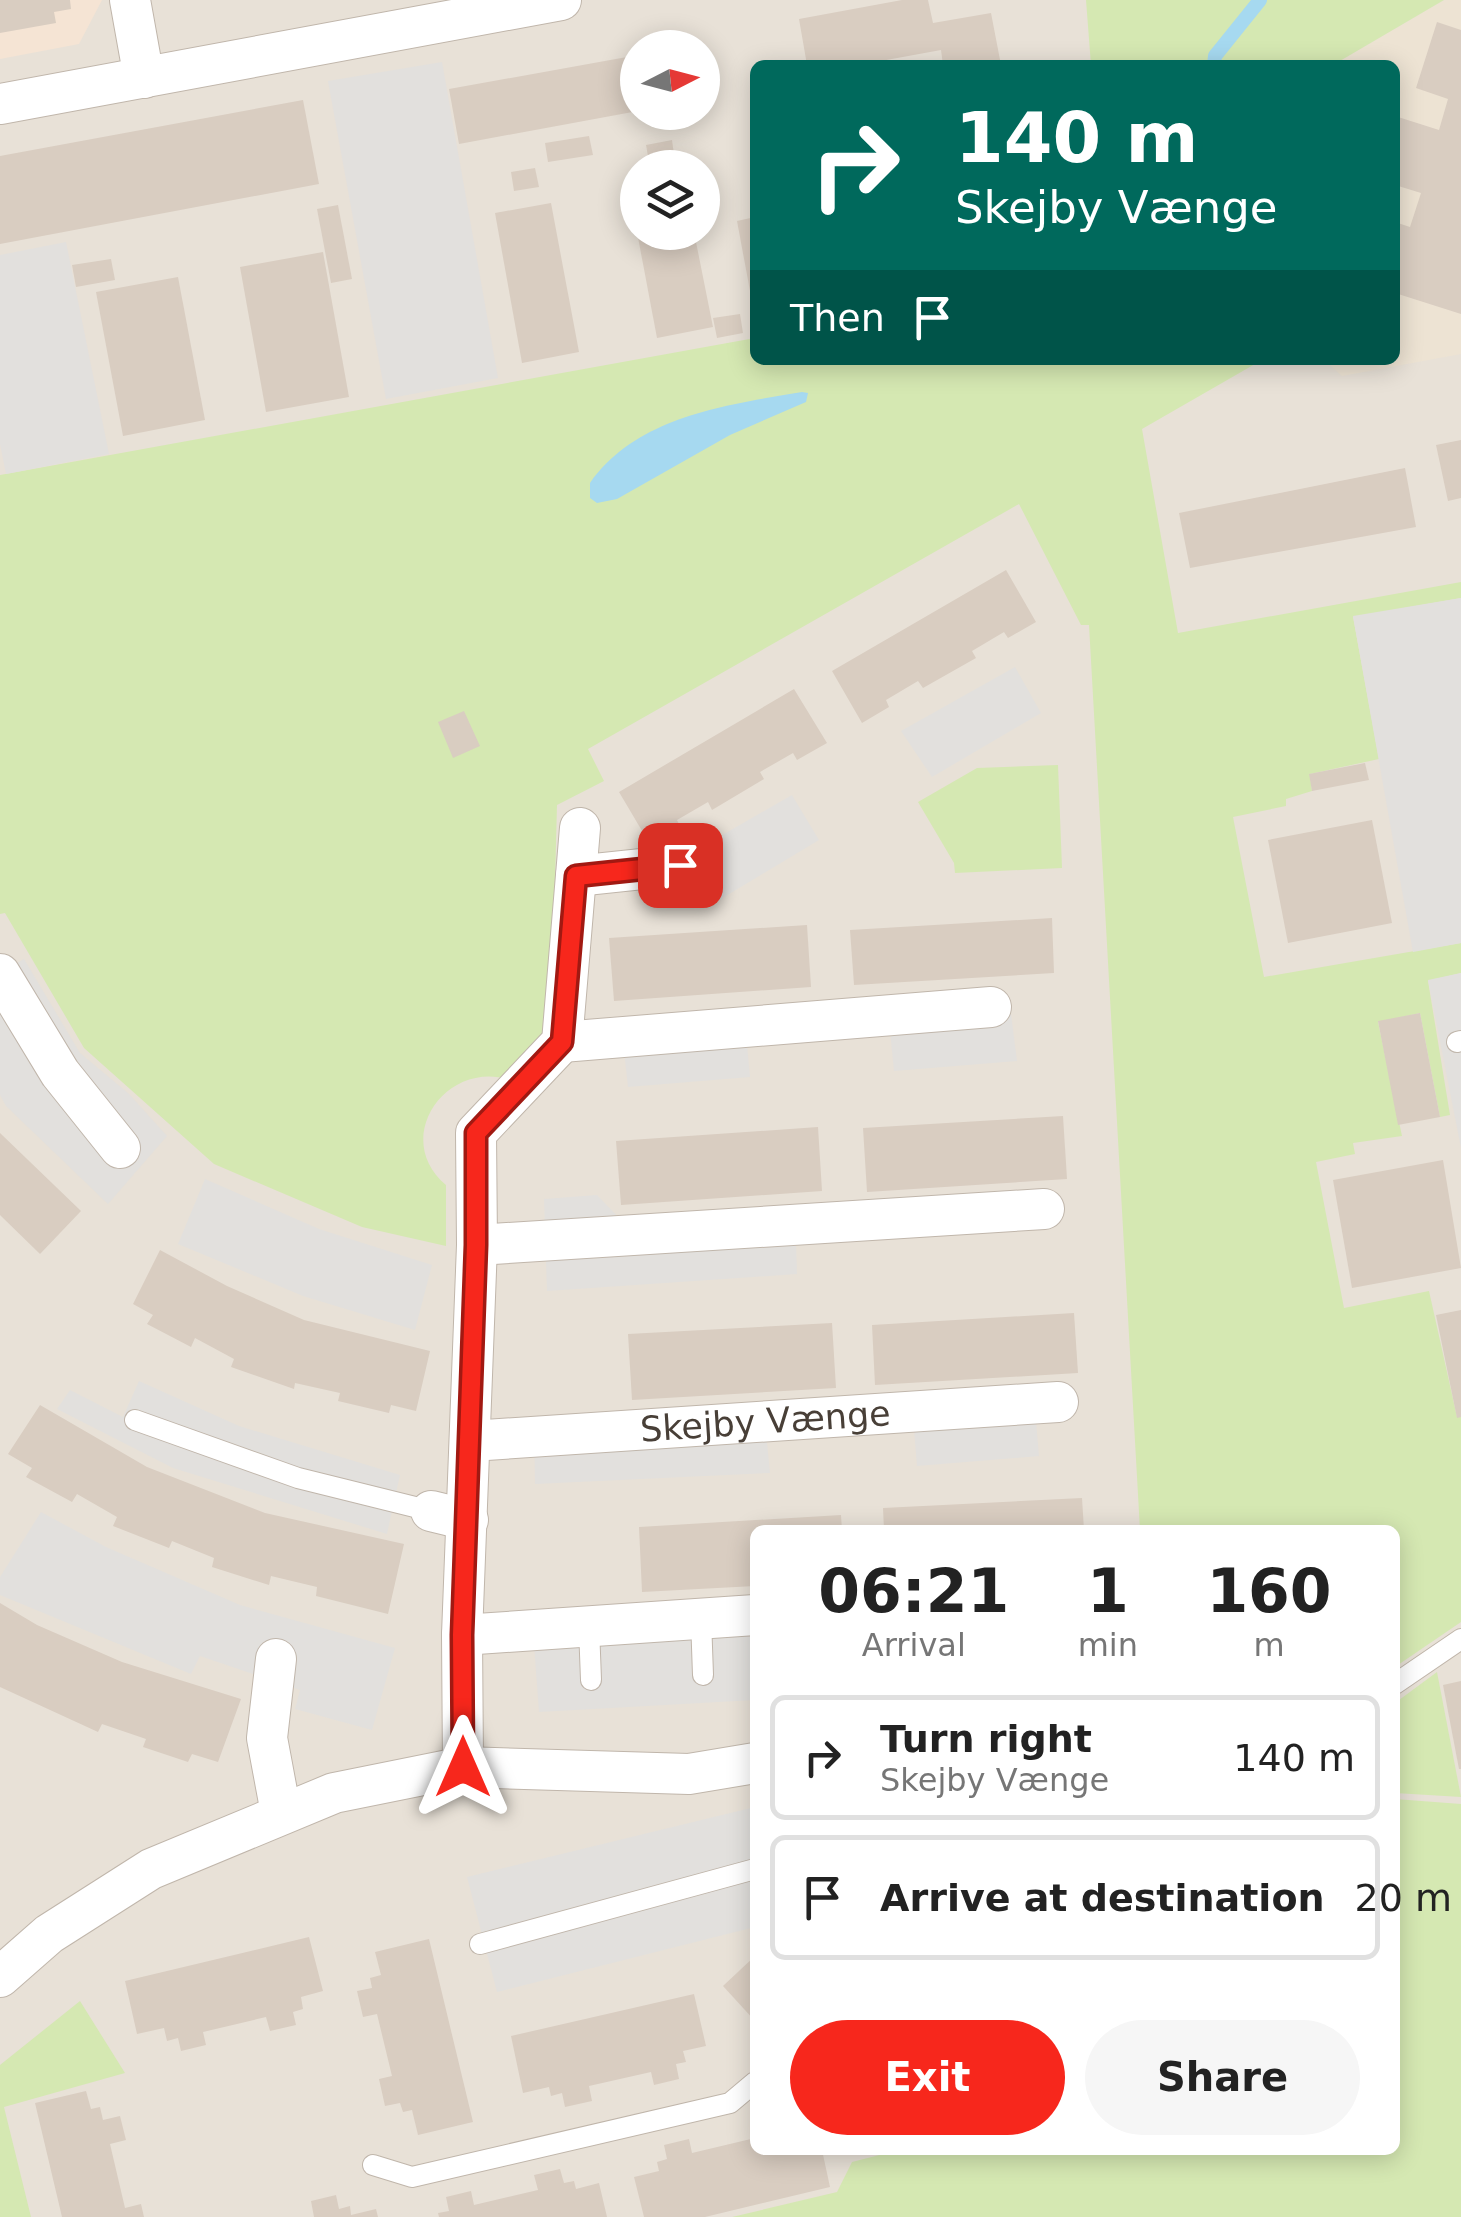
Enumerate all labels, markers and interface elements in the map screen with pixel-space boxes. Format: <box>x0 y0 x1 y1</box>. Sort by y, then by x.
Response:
north arrow <box>620 30 720 130</box>
map controls <box>620 30 720 250</box>
text: 140 m <box>955 97 1198 179</box>
icon: right <box>790 100 920 230</box>
button: layers <box>620 150 720 250</box>
text: Skejby Vænge <box>955 181 1277 234</box>
icon: arrive <box>905 290 960 345</box>
text: Then <box>790 296 885 340</box>
pin <box>638 823 723 908</box>
icon: arrive <box>653 838 708 893</box>
street label: Skejby Vænge <box>639 1393 892 1450</box>
text: 06:21 <box>818 1556 1009 1626</box>
text: 1 <box>1087 1556 1129 1626</box>
text: 160 <box>1206 1556 1332 1626</box>
text: Arrival <box>862 1626 966 1664</box>
text: min <box>1078 1626 1138 1664</box>
text: m <box>1253 1626 1285 1664</box>
position arrow <box>411 1715 515 1819</box>
text: Turn right <box>880 1717 1092 1761</box>
icon: right <box>795 1730 850 1785</box>
text: 140 m <box>1233 1736 1355 1780</box>
text: Skejby Vænge <box>880 1761 1109 1799</box>
icon: arrive <box>795 1870 850 1925</box>
text: Arrive at destination <box>880 1876 1325 1920</box>
text: 20 m <box>1355 1876 1452 1920</box>
button: Exit <box>790 2020 1065 2135</box>
button: Share <box>1085 2020 1360 2135</box>

